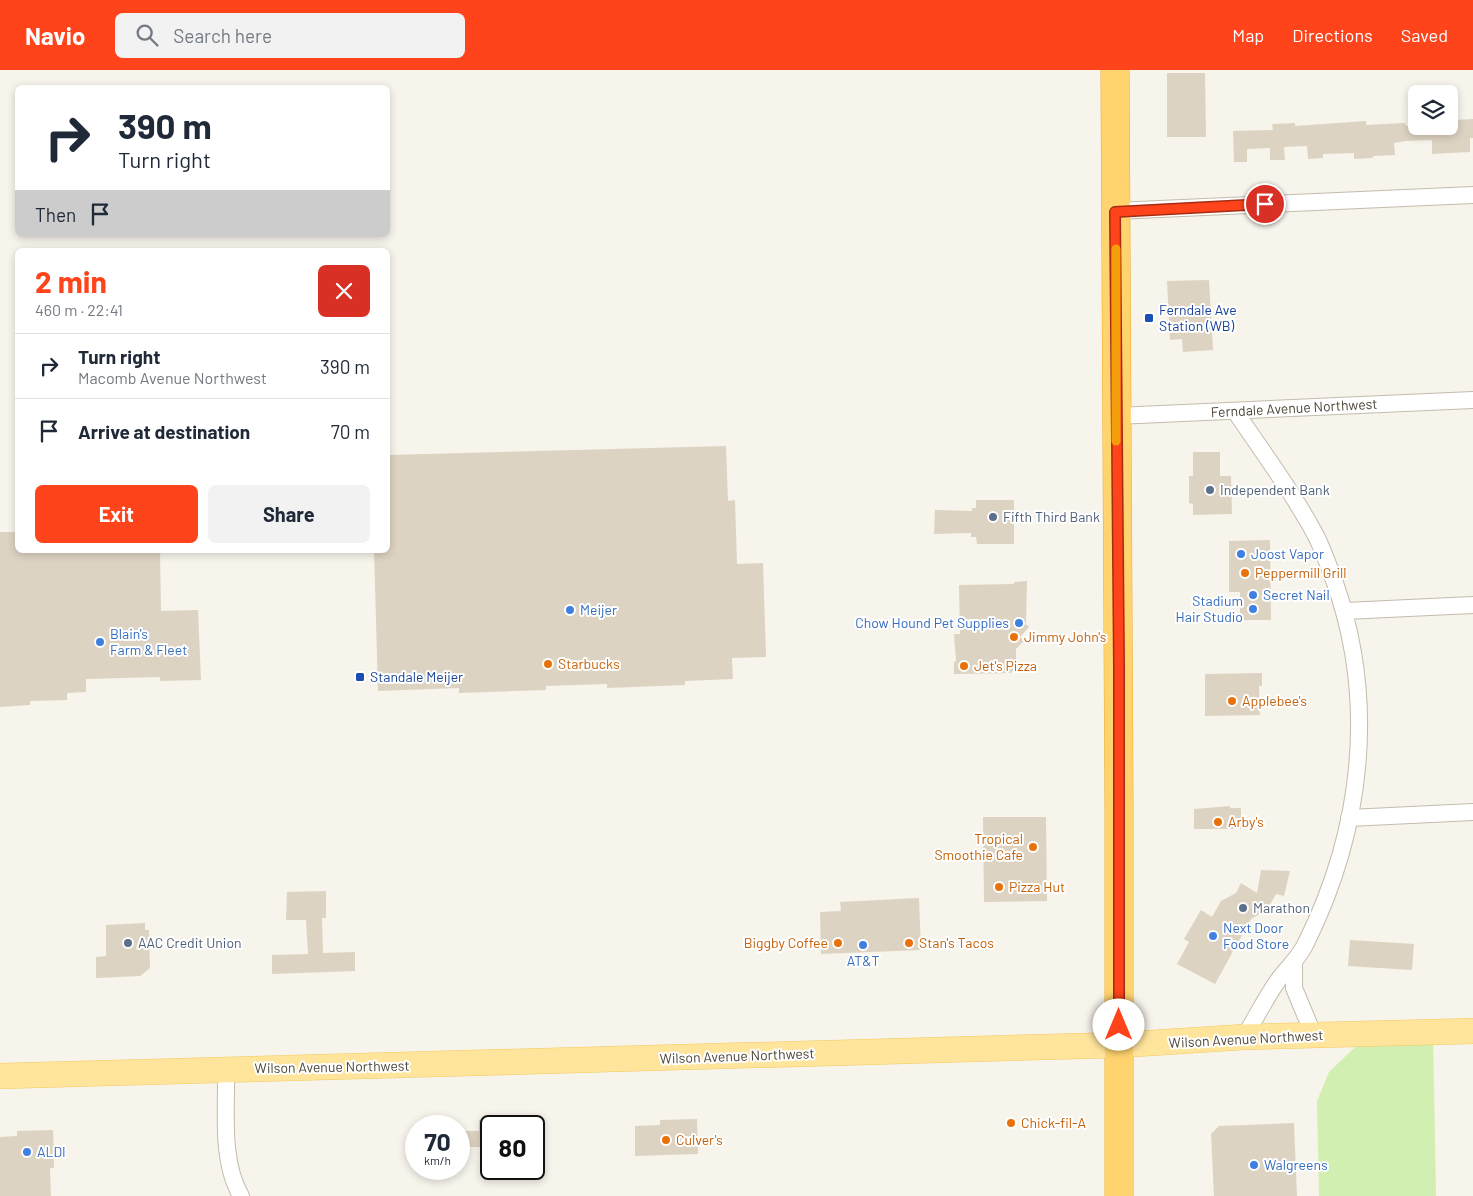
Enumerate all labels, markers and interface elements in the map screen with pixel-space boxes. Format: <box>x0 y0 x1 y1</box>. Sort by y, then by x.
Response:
search box <box>115 13 465 58</box>
text: Navio <box>25 21 85 50</box>
icon: search <box>133 21 161 49</box>
text: Search here <box>173 24 272 47</box>
text: Map <box>1232 24 1264 46</box>
text: Directions <box>1292 24 1373 46</box>
text: Saved <box>1401 24 1448 46</box>
map controls <box>1408 85 1458 135</box>
button: layers <box>1408 85 1458 135</box>
text: 390 m <box>118 104 212 146</box>
icon: right <box>35 105 100 170</box>
text: Turn right <box>118 146 211 172</box>
pin <box>1244 183 1286 225</box>
icon: arrive <box>1251 190 1279 218</box>
icon: arrive <box>86 200 114 228</box>
text: Then <box>35 203 76 226</box>
text: 2 min <box>35 263 107 299</box>
button: close <box>318 265 370 317</box>
text: 460 m · 22:41 <box>35 300 123 319</box>
place label: Ferndale Ave Station (WB) <box>1159 301 1237 334</box>
marker: Ferndale Ave Station (WB) <box>1143 312 1155 324</box>
text: Turn right <box>78 345 160 368</box>
icon: right <box>35 352 63 380</box>
text: 390 m <box>320 355 370 378</box>
text: Macomb Avenue Northwest <box>78 368 267 387</box>
street label: Ferndale Avenue Northwest <box>1210 395 1378 420</box>
icon: arrive <box>35 417 63 445</box>
text: Arrive at destination <box>78 420 250 443</box>
text: 70 m <box>331 420 370 443</box>
place label: Independent Bank <box>1220 481 1330 498</box>
marker: Independent Bank <box>1204 484 1216 496</box>
button: Exit <box>35 485 198 543</box>
button: Share <box>208 485 370 543</box>
place label: Fifth Third Bank <box>1003 508 1100 525</box>
marker: Fifth Third Bank <box>987 511 999 523</box>
place label: Joost Vapor <box>1251 545 1324 562</box>
marker: Joost Vapor <box>1235 548 1247 560</box>
place label: Peppermill Grill <box>1255 564 1347 581</box>
marker: Peppermill Grill <box>1239 567 1251 579</box>
place label: Secret Nail <box>1263 586 1330 603</box>
marker: Secret Nail <box>1247 589 1259 601</box>
place label: Stadium Hair Studio <box>1176 592 1243 625</box>
place label: Meijer <box>580 601 617 618</box>
marker: Stadium Hair Studio <box>1247 603 1259 615</box>
marker: Meijer <box>564 604 576 616</box>
place label: Chow Hound Pet Supplies <box>855 614 1009 631</box>
marker: Chow Hound Pet Supplies <box>1013 617 1025 629</box>
place label: Blain's Farm & Fleet <box>110 625 187 658</box>
place label: Jimmy John's <box>1024 628 1107 645</box>
marker: Jimmy John's <box>1008 631 1020 643</box>
marker: Blain's Farm & Fleet <box>94 636 106 648</box>
place label: Starbucks <box>558 655 620 672</box>
place label: Jet's Pizza <box>974 657 1037 674</box>
marker: Starbucks <box>542 658 554 670</box>
marker: Jet's Pizza <box>958 660 970 672</box>
place label: Standale Meijer <box>370 668 463 685</box>
marker: Standale Meijer <box>354 671 366 683</box>
place label: Applebee's <box>1242 692 1307 709</box>
marker: Applebee's <box>1226 695 1238 707</box>
place label: Arby's <box>1228 813 1264 830</box>
marker: Arby's <box>1212 816 1224 828</box>
place label: Tropical Smoothie Cafe <box>934 830 1023 863</box>
marker: Tropical Smoothie Cafe <box>1027 841 1039 853</box>
place label: Pizza Hut <box>1009 878 1065 895</box>
marker: Pizza Hut <box>993 881 1005 893</box>
place label: Marathon <box>1253 899 1310 916</box>
marker: Marathon <box>1237 902 1249 914</box>
place label: Next Door Food Store <box>1223 919 1289 952</box>
marker: Next Door Food Store <box>1207 930 1219 942</box>
place label: AAC Credit Union <box>138 934 242 951</box>
place label: Biggby Coffee <box>744 934 828 951</box>
place label: Stan's Tacos <box>919 934 994 951</box>
marker: AAC Credit Union <box>122 937 134 949</box>
marker: Biggby Coffee <box>832 937 844 949</box>
marker: Stan's Tacos <box>903 937 915 949</box>
marker: AT&T <box>857 939 869 951</box>
place label: AT&T <box>847 952 879 969</box>
position arrow <box>1092 998 1144 1050</box>
street label: Wilson Avenue Northwest <box>1168 1026 1324 1051</box>
street label: Wilson Avenue Northwest <box>659 1044 815 1067</box>
street label: Wilson Avenue Northwest <box>254 1057 410 1076</box>
place label: Chick-fil-A <box>1021 1114 1086 1131</box>
speed limit sign: 80 <box>480 1115 545 1180</box>
marker: Chick-fil-A <box>1005 1117 1017 1129</box>
text: 70 <box>424 1126 451 1156</box>
place label: Culver's <box>676 1131 723 1148</box>
marker: Culver's <box>660 1134 672 1146</box>
place label: ALDI <box>37 1143 66 1160</box>
marker: ALDI <box>21 1146 33 1158</box>
text: km/h <box>424 1153 451 1167</box>
place label: Walgreens <box>1264 1156 1328 1173</box>
marker: Walgreens <box>1248 1159 1260 1171</box>

